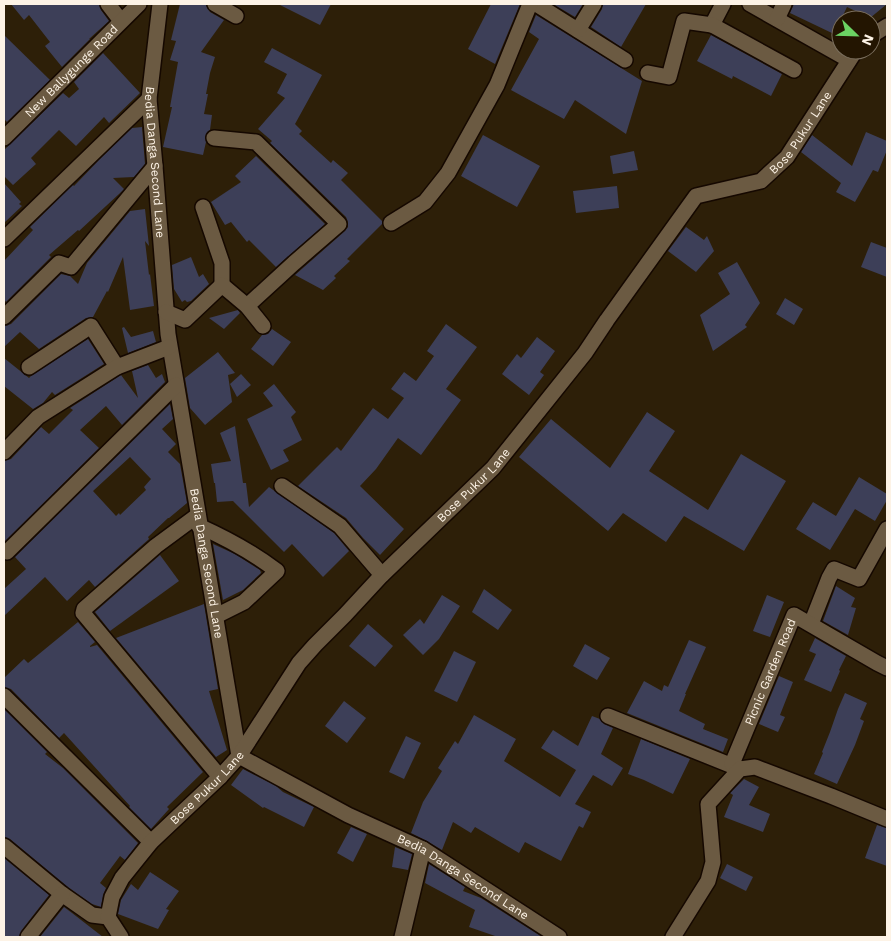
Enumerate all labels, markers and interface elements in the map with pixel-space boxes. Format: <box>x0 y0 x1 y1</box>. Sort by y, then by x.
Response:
north arrow <box>831 10 881 60</box>
street label: New Ballygunge Road <box>22 22 121 120</box>
text: N <box>859 32 877 48</box>
street label: Bedia Danga Second Lane <box>142 86 168 239</box>
street label: Bose Pukur Lane <box>766 89 834 177</box>
street label: Bose Pukur Lane <box>434 445 513 525</box>
street label: Bedia Danga Second Lane <box>187 487 226 640</box>
street label: Picnic Garden Road <box>742 617 799 728</box>
street label: Bose Pukur Lane <box>167 749 247 827</box>
street label: Bedia Danga Second Lane <box>395 831 531 922</box>

